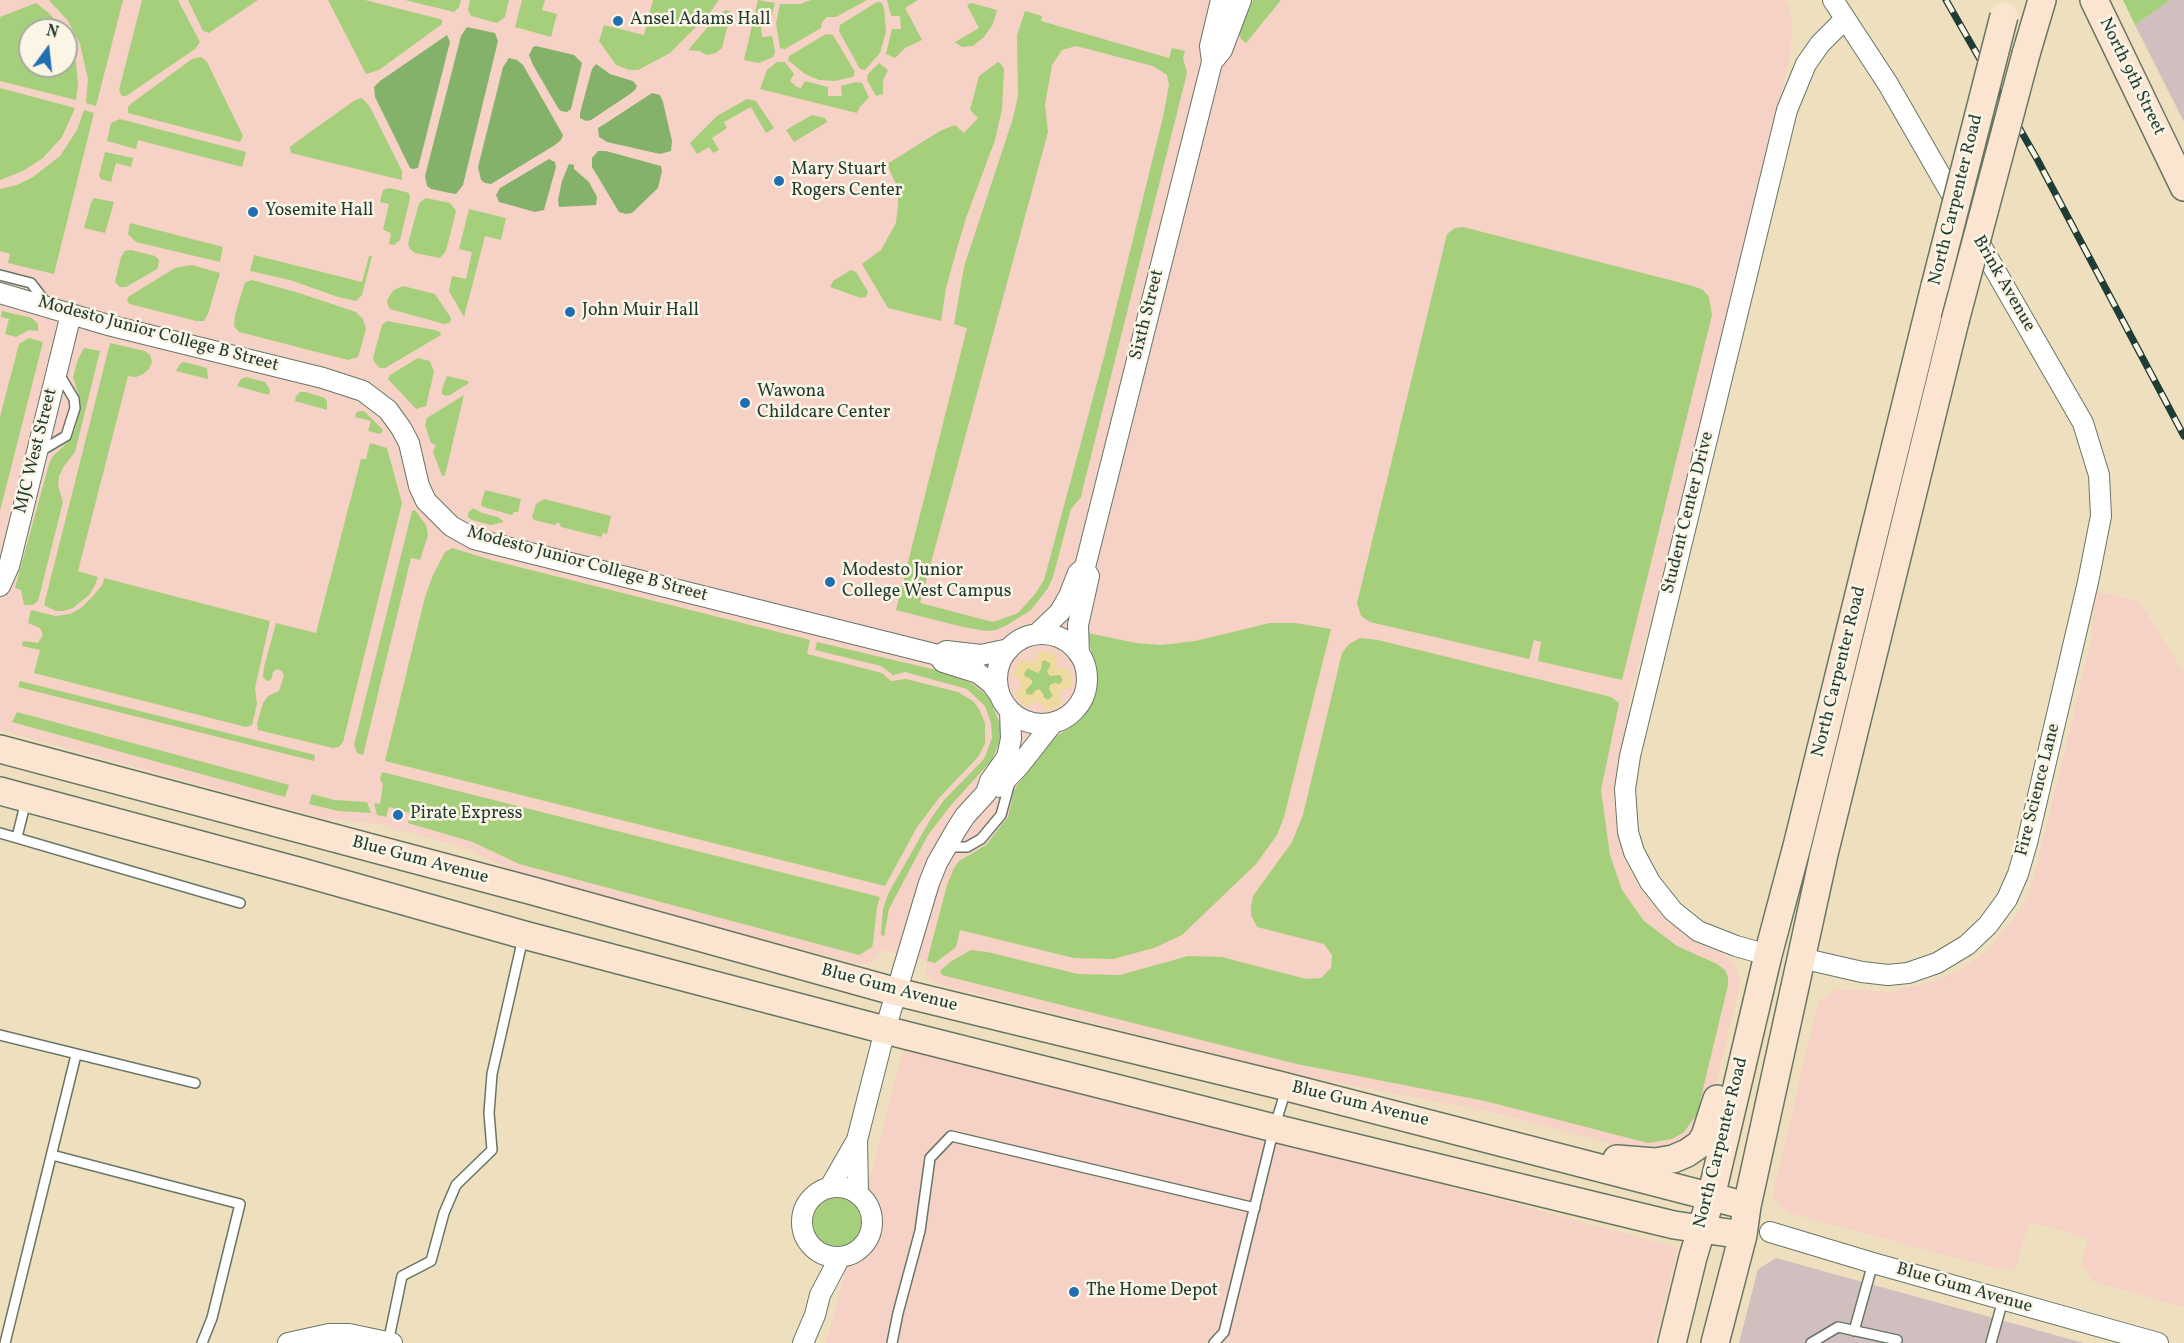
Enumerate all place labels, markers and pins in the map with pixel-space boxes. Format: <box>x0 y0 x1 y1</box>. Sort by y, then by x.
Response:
place label: Ansel Adams Hall <box>630 10 771 32</box>
marker: Ansel Adams Hall <box>611 14 625 28</box>
place label: Mary Stuart Rogers Center <box>791 160 902 202</box>
marker: Mary Stuart Rogers Center <box>772 174 786 188</box>
place label: Yosemite Hall <box>265 201 373 223</box>
marker: Yosemite Hall <box>246 205 260 219</box>
place label: John Muir Hall <box>582 301 699 323</box>
marker: John Muir Hall <box>563 305 577 319</box>
place label: Wawona Childcare Center <box>757 382 890 424</box>
marker: Wawona Childcare Center <box>738 396 752 410</box>
place label: Modesto Junior College West Campus <box>842 561 1011 604</box>
marker: Modesto Junior College West Campus <box>823 575 837 589</box>
place label: Pirate Express <box>410 804 522 826</box>
marker: Pirate Express <box>391 808 405 822</box>
place label: The Home Depot <box>1086 1281 1218 1303</box>
marker: The Home Depot <box>1067 1285 1081 1299</box>

